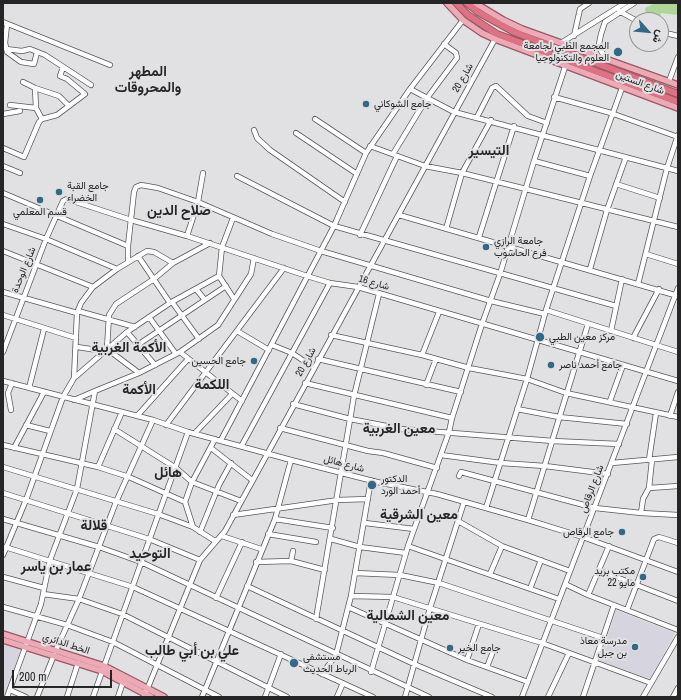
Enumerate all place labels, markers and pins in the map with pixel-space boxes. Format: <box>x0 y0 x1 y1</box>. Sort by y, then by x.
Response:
place label: المجمع الطبي لجامعة العلوم والتكنولوجيا <box>524 40 609 64</box>
marker: المجمع الطبي لجامعة العلوم والتكنولوجيا <box>612 46 624 58</box>
place label: جامع الشوكاني <box>374 98 431 110</box>
marker: جامع الشوكاني <box>361 99 371 109</box>
place label: جامع القبة الخضراء <box>67 180 109 204</box>
marker: جامع القبة الخضراء <box>54 187 64 197</box>
marker: قسم المعلمي <box>35 195 45 205</box>
place label: قسم المعلمي <box>13 206 67 218</box>
place label: جامعة الرازي فرع الحاسوب <box>494 235 547 258</box>
marker: جامعة الرازي فرع الحاسوب <box>481 242 491 252</box>
marker: مركز معين الطبي <box>534 331 546 343</box>
place label: مركز معين الطبي <box>549 331 615 343</box>
place label: جامع الحسين <box>191 355 246 367</box>
marker: جامع الحسين <box>249 356 259 366</box>
place label: جامع أحمد ناصر <box>559 359 622 371</box>
marker: جامع أحمد ناصر <box>546 360 556 370</box>
place label: الدكتور أحمد الورد <box>381 473 420 496</box>
marker: الدكتور أحمد الورد <box>366 479 378 491</box>
place label: جامع الرقاص <box>563 526 614 538</box>
marker: جامع الرقاص <box>617 527 627 537</box>
place label: مكتب بريد 22 مايو <box>594 565 635 588</box>
marker: مكتب بريد 22 مايو <box>638 572 648 582</box>
place label: مدرسة معاذ بن جبل <box>580 635 627 658</box>
place label: جامع الخير <box>458 642 501 654</box>
marker: مدرسة معاذ بن جبل <box>630 642 640 652</box>
marker: جامع الخير <box>445 643 455 653</box>
place label: مستشفى الرباط الحديث <box>303 651 357 674</box>
marker: مستشفى الرباط الحديث <box>288 657 300 669</box>

